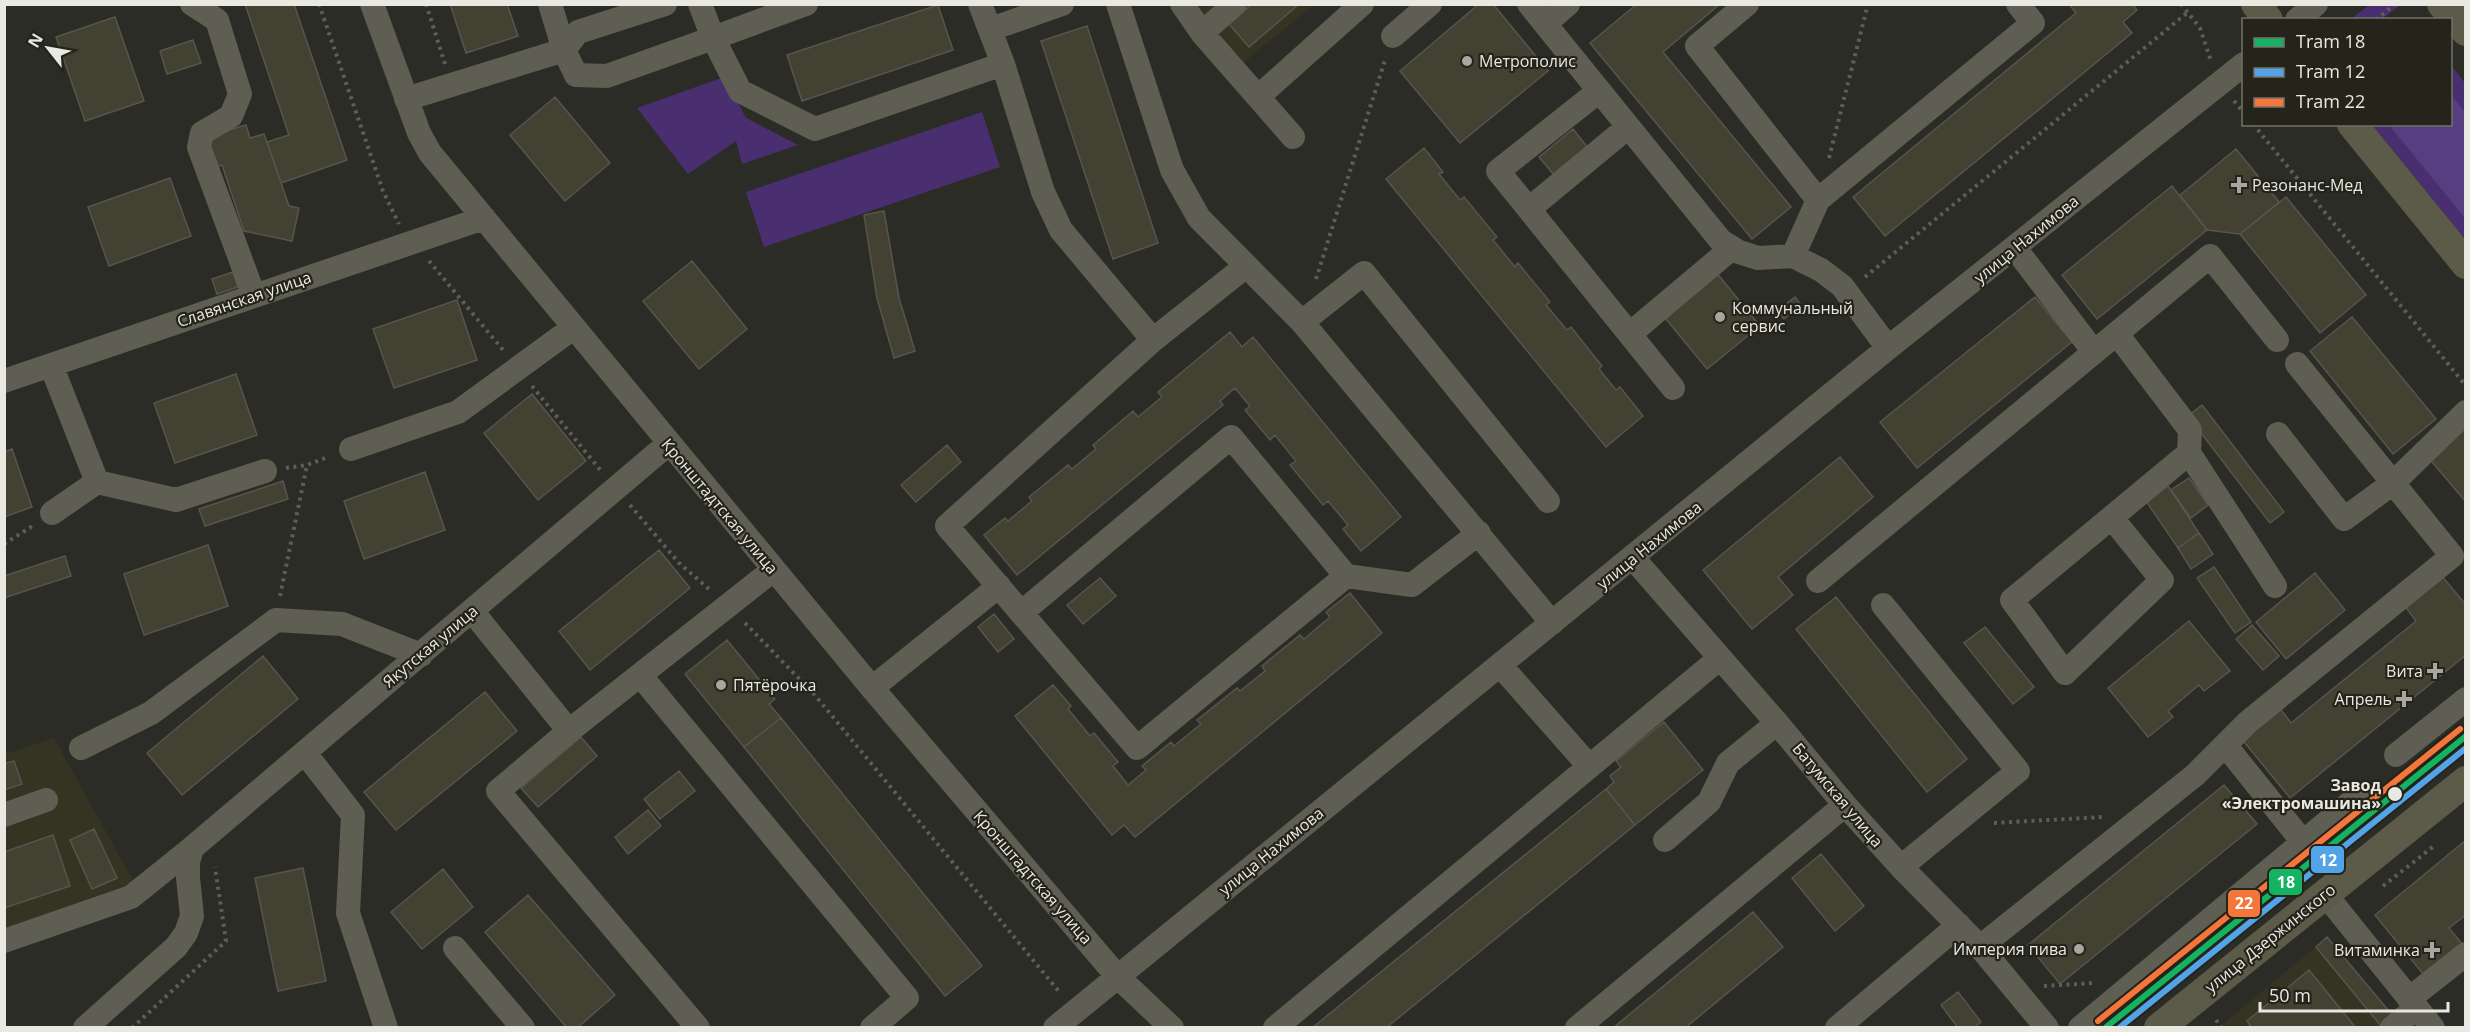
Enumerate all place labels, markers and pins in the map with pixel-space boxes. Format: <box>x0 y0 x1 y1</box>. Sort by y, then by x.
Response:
place label: Метрополис <box>1479 50 1576 72</box>
marker: Метрополис <box>1460 54 1474 68</box>
place label: Резонанс-Мед <box>2252 174 2363 196</box>
marker: Резонанс-Мед <box>2230 176 2248 194</box>
place label: Коммунальный сервис <box>1732 297 1853 337</box>
marker: Коммунальный сервис <box>1713 310 1727 324</box>
place label: Вита <box>2386 660 2423 682</box>
marker: Вита <box>2428 664 2442 678</box>
place label: Пятёрочка <box>733 674 816 696</box>
marker: Пятёрочка <box>714 678 728 692</box>
place label: Апрель <box>2335 688 2392 710</box>
marker: Апрель <box>2397 692 2411 706</box>
place label: Завод «Электромашина» <box>2222 774 2381 814</box>
marker: Завод «Электромашина» <box>2386 785 2404 803</box>
place label: Империя пива <box>1953 938 2067 960</box>
place label: Витаминка <box>2334 939 2420 961</box>
marker: Империя пива <box>2072 942 2086 956</box>
marker: Витаминка <box>2425 943 2439 957</box>

